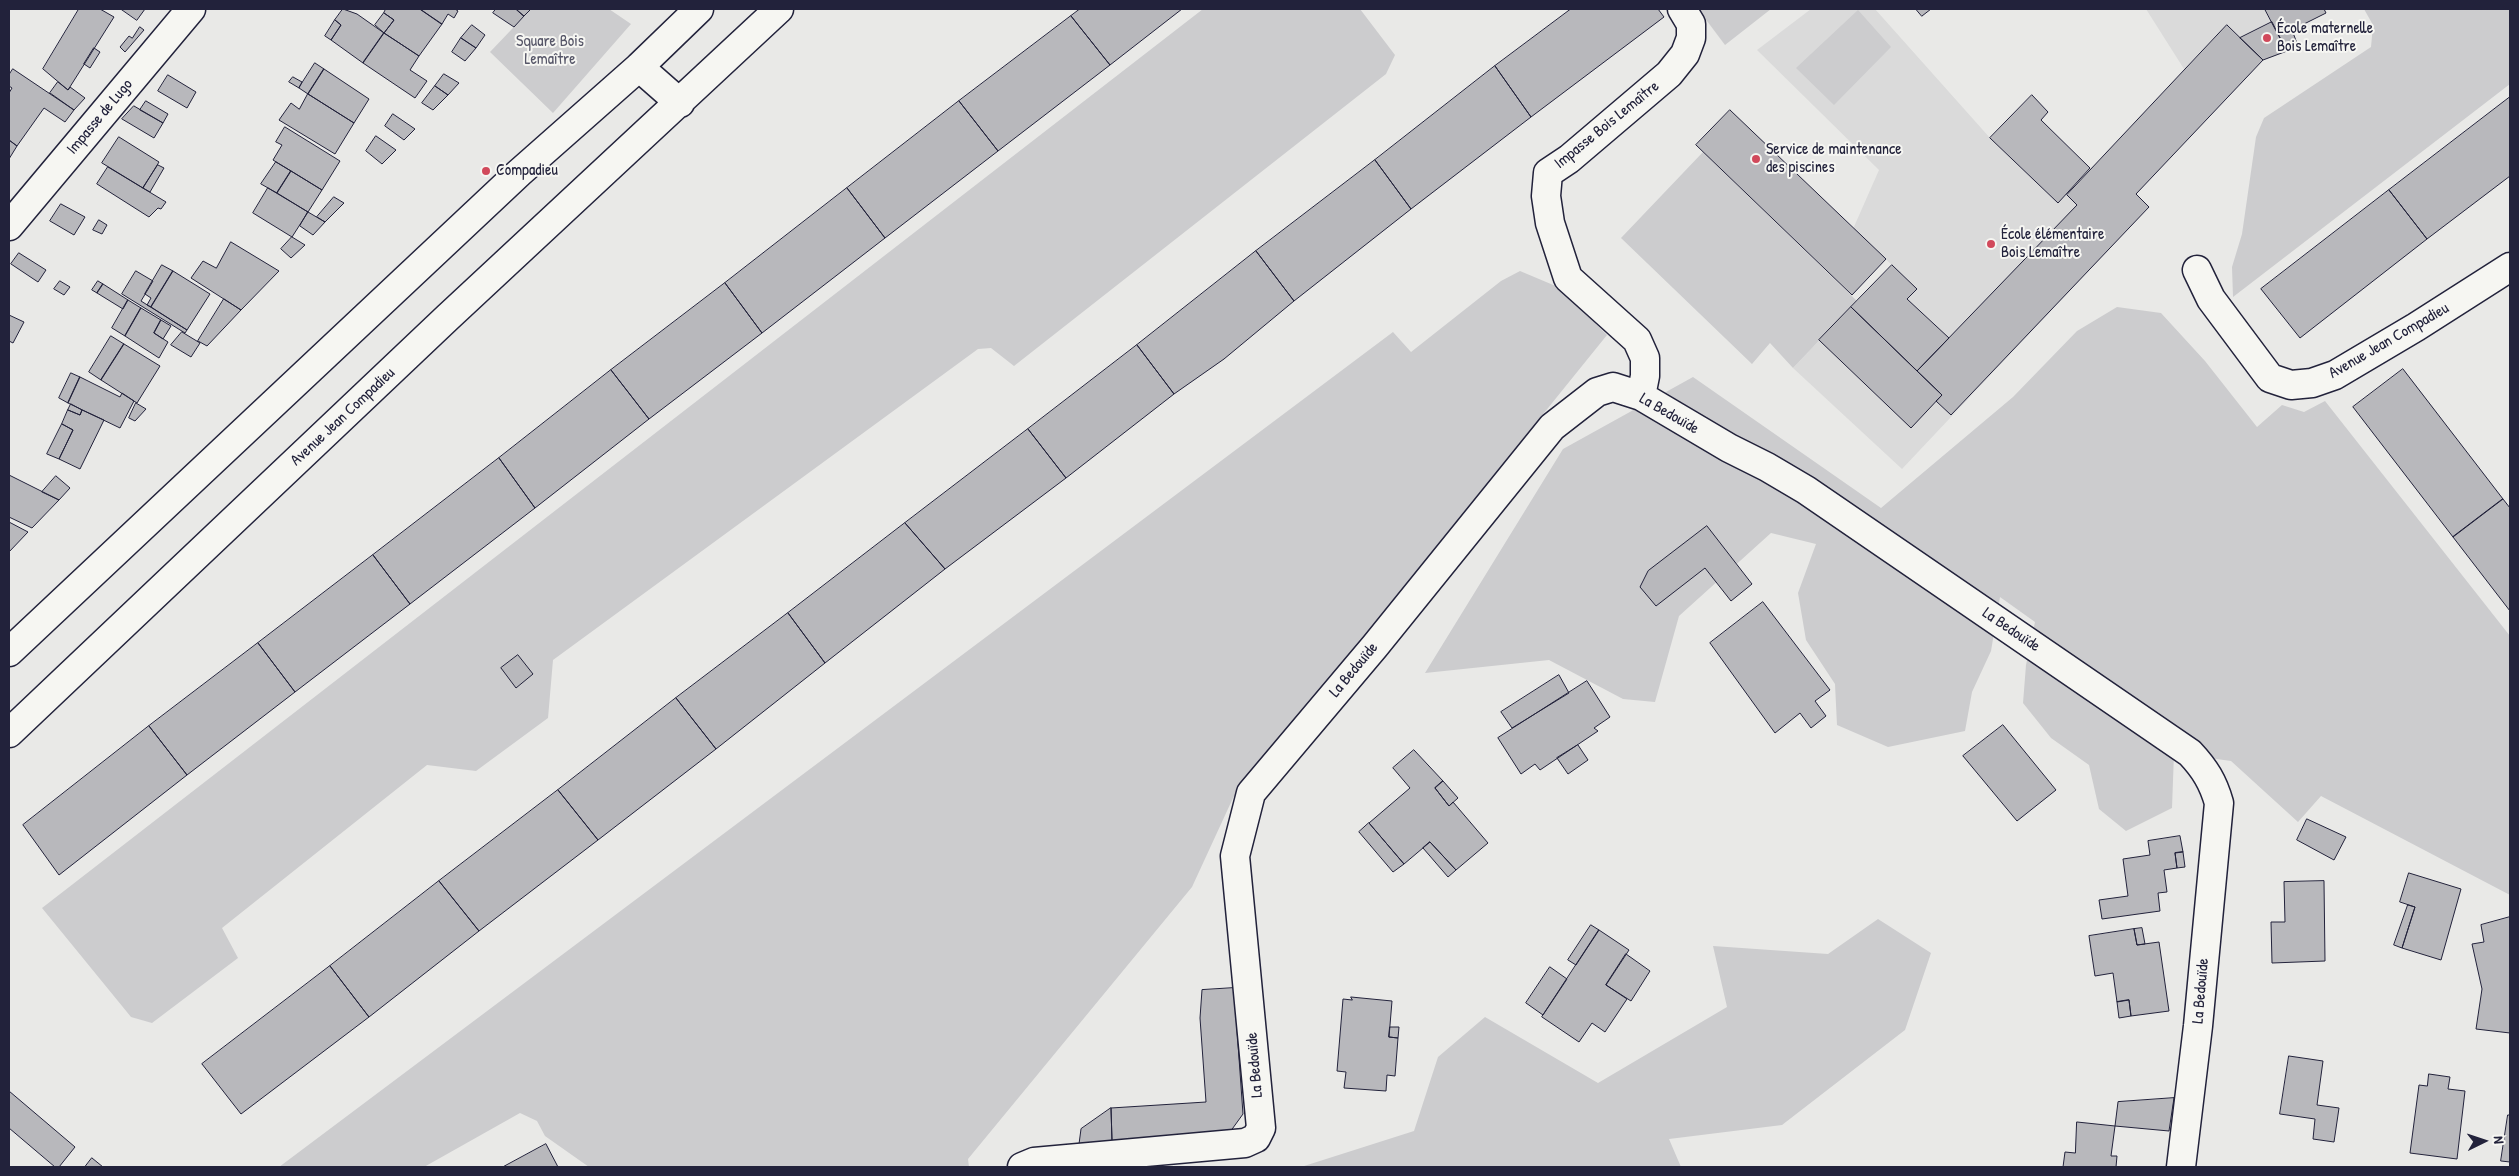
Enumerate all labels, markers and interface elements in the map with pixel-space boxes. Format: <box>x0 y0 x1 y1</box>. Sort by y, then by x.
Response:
place label: École maternelle Bois Lemaître <box>2277 19 2373 57</box>
park label: Square Bois Lemaître <box>516 32 584 70</box>
marker: École maternelle Bois Lemaître <box>2261 32 2273 44</box>
street label: Impasse de Lugo <box>63 75 137 159</box>
street label: Impasse Bois Lemaître <box>1551 77 1663 173</box>
place label: Service de maintenance des piscines <box>1766 140 1902 178</box>
marker: Service de maintenance des piscines <box>1750 153 1762 165</box>
place label: Compadieu <box>496 161 558 181</box>
marker: Compadieu <box>480 165 492 177</box>
place label: École élémentaire Bois Lemaître <box>2001 225 2104 263</box>
marker: École élémentaire Bois Lemaître <box>1985 238 1997 250</box>
street label: Avenue Jean Compadieu <box>2326 299 2452 383</box>
street label: Avenue Jean Compadieu <box>287 364 399 470</box>
street label: La Bedouïde <box>1636 389 1702 439</box>
street label: La Bedouïde <box>1978 604 2044 656</box>
street label: La Bedouïde <box>1326 639 1382 701</box>
street label: La Bedouïde <box>2189 957 2213 1025</box>
street label: La Bedouïde <box>1243 1031 1267 1099</box>
north arrow <box>2459 1116 2509 1166</box>
text: N <box>2490 1136 2509 1144</box>

